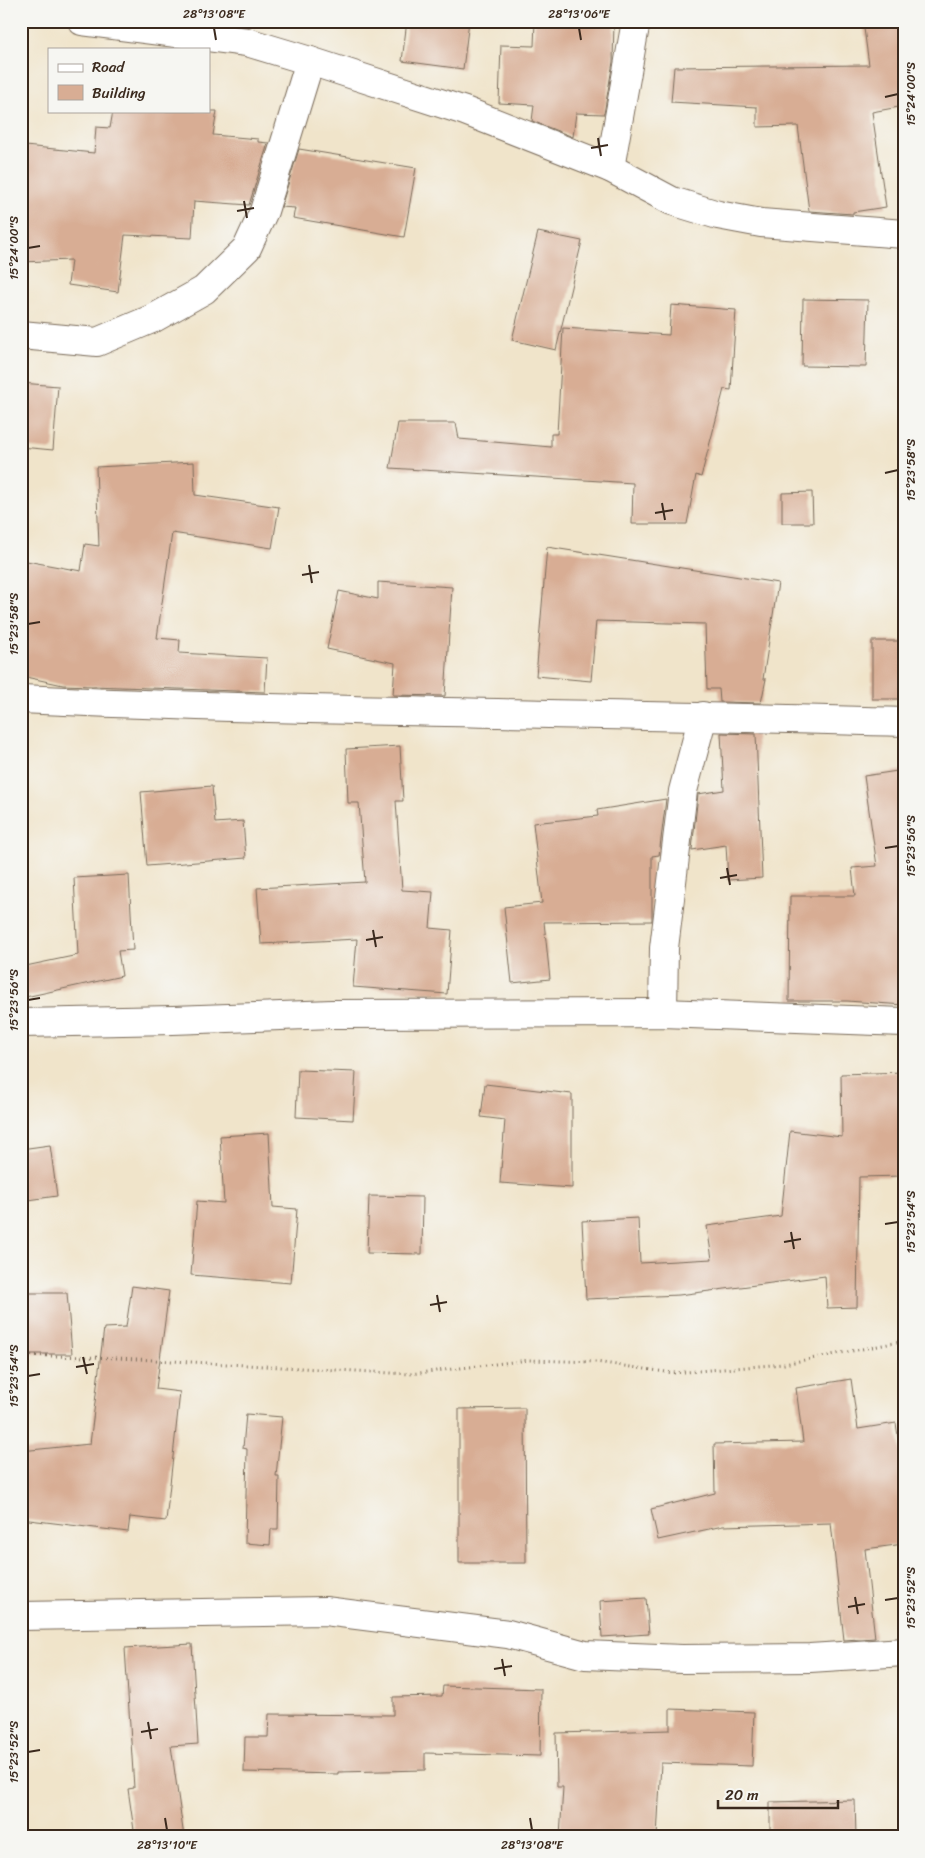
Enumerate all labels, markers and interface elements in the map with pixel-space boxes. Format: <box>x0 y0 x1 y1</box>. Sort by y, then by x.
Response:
text: 28°13'08"E <box>183 3 246 25</box>
text: 28°13'06"E <box>548 3 611 25</box>
legend <box>48 48 210 112</box>
text: Road <box>92 54 125 80</box>
text: 15°24'00"S <box>900 61 922 126</box>
text: Building <box>92 80 146 106</box>
text: 15°24'00"S <box>3 215 25 280</box>
text: 15°23'58"S <box>900 438 922 501</box>
text: 15°23'58"S <box>3 592 25 655</box>
text: 15°23'56"S <box>900 814 922 877</box>
text: 15°23'56"S <box>3 968 25 1031</box>
text: 15°23'54"S <box>900 1190 922 1253</box>
text: 15°23'54"S <box>3 1344 25 1407</box>
text: 15°23'52"S <box>900 1566 922 1629</box>
text: 15°23'52"S <box>3 1720 25 1783</box>
scale bar <box>718 1778 838 1810</box>
text: 20 m <box>725 1782 759 1808</box>
text: 28°13'10"E <box>137 1834 198 1856</box>
text: 28°13'08"E <box>501 1834 564 1856</box>

